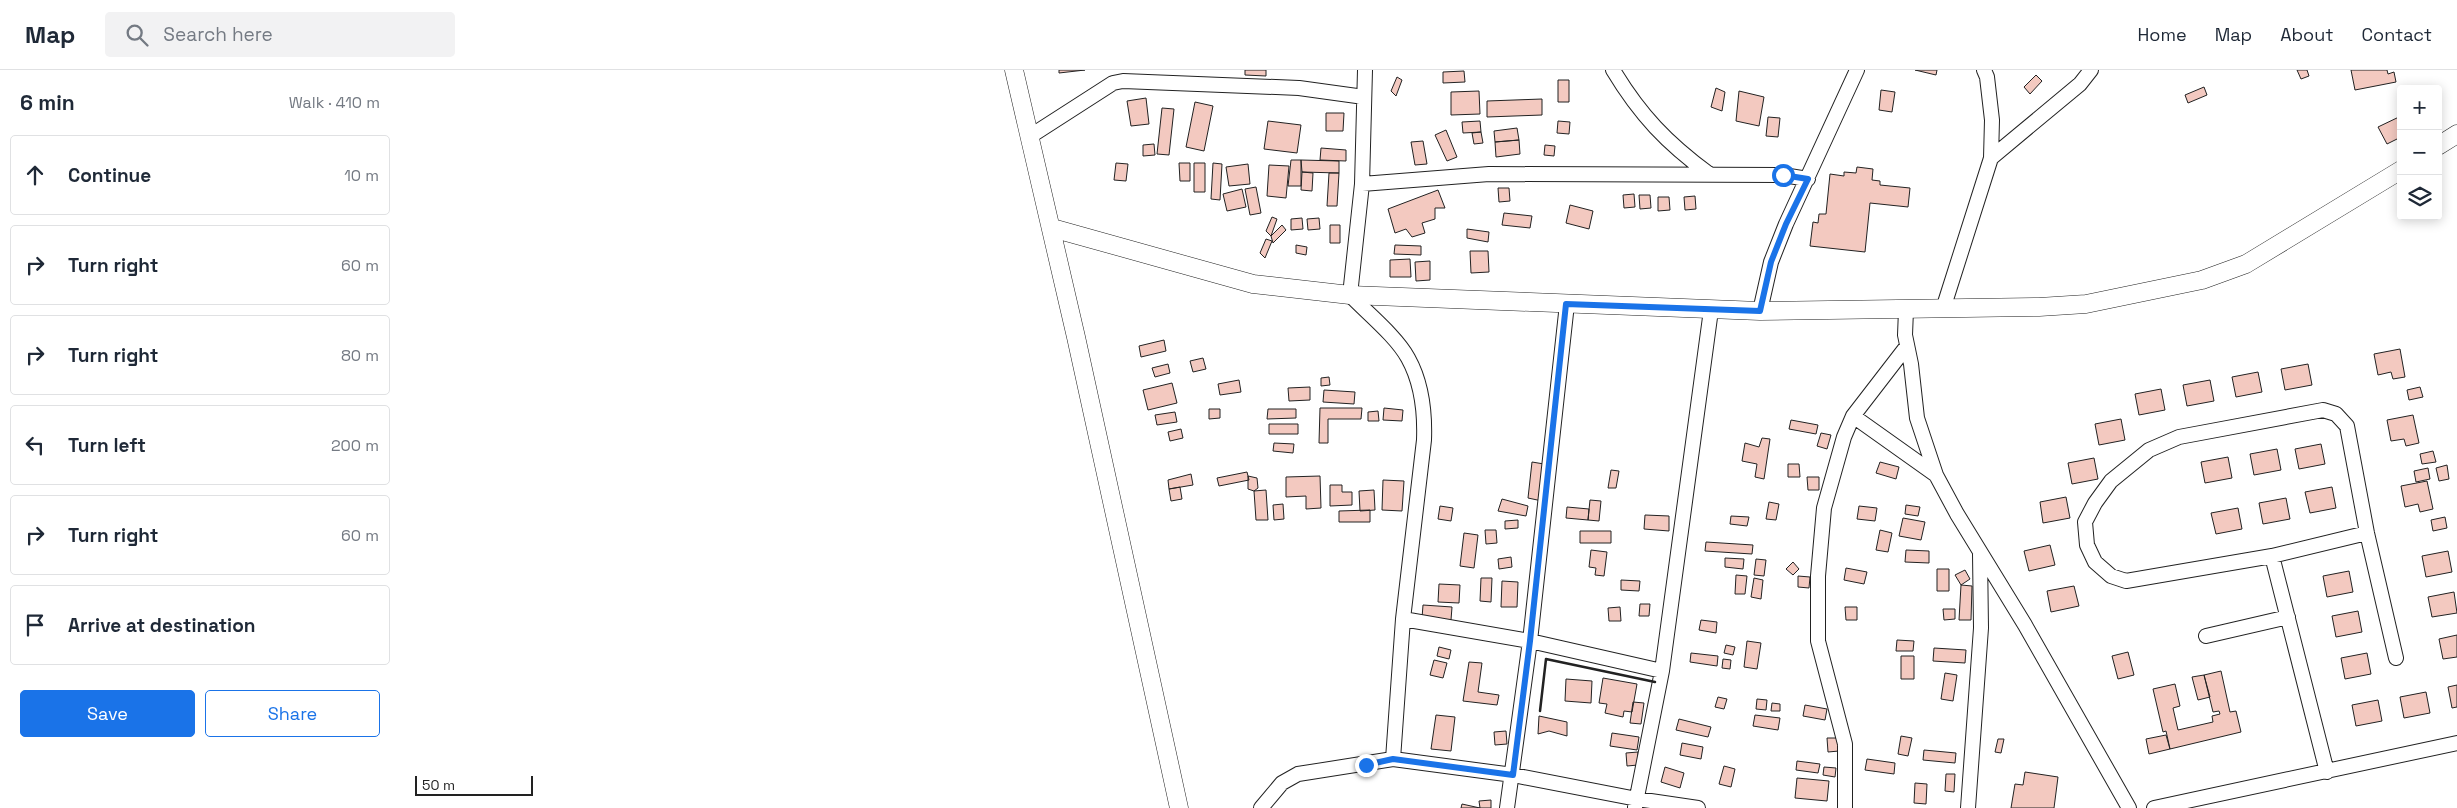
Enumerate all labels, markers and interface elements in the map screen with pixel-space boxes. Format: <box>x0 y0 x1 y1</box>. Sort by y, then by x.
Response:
search box <box>105 12 455 57</box>
text: Map <box>25 19 75 50</box>
icon: search <box>123 21 151 49</box>
text: Search here <box>163 22 273 47</box>
text: Home <box>2138 23 2187 46</box>
text: Map <box>2215 23 2252 46</box>
text: About <box>2280 23 2334 46</box>
text: Contact <box>2362 23 2432 46</box>
map controls <box>2397 85 2442 220</box>
button: + <box>2397 85 2442 130</box>
text: 6 min <box>20 89 75 116</box>
text: Walk · 410 m <box>289 92 380 113</box>
button: − <box>2397 130 2442 175</box>
icon: ahead <box>21 161 49 189</box>
text: Continue <box>68 163 151 188</box>
route start <box>1772 164 1795 187</box>
text: 10 m <box>344 165 379 186</box>
button: layers <box>2397 175 2442 220</box>
icon: right <box>21 251 49 279</box>
text: Turn right <box>68 253 158 278</box>
text: 60 m <box>341 255 379 276</box>
icon: right <box>21 341 49 369</box>
text: Turn right <box>68 343 158 368</box>
text: 80 m <box>341 345 379 366</box>
icon: left <box>21 431 49 459</box>
text: Turn left <box>68 433 146 458</box>
text: 200 m <box>331 435 379 456</box>
icon: right <box>21 521 49 549</box>
text: Turn right <box>68 523 158 548</box>
text: 60 m <box>341 525 379 546</box>
icon: arrive <box>21 611 49 639</box>
text: Arrive at destination <box>68 613 256 638</box>
button: Save <box>20 690 195 737</box>
button: Share <box>205 690 380 737</box>
route end <box>1355 754 1378 777</box>
scale bar <box>415 773 532 796</box>
text: 50 m <box>422 776 455 794</box>

